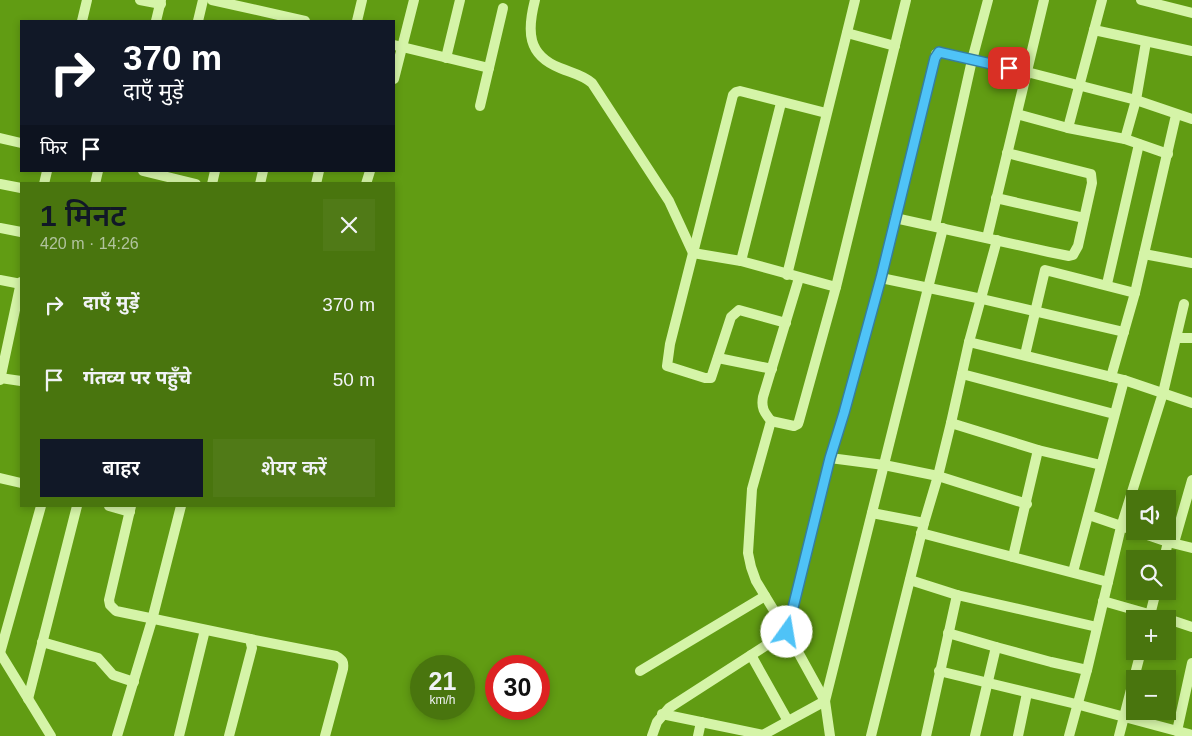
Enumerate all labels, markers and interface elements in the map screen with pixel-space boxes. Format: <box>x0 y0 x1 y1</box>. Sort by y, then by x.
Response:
text: 370 m <box>123 38 222 77</box>
icon: right <box>40 40 105 105</box>
pin <box>988 47 1030 89</box>
icon: arrive <box>995 54 1023 82</box>
text: दाएँ मुड़ें <box>123 79 184 104</box>
icon: arrive <box>77 135 105 163</box>
text: फिर <box>40 137 67 158</box>
text: 1 मिनट <box>40 199 126 232</box>
button: close <box>323 199 375 251</box>
text: 420 m · 14:26 <box>40 235 139 252</box>
icon: right <box>40 291 68 319</box>
text: दाएँ मुड़ें <box>83 292 139 313</box>
text: 370 m <box>322 294 375 315</box>
icon: arrive <box>40 366 68 394</box>
text: गंतव्य पर पहुँचे <box>83 367 191 388</box>
text: 50 m <box>333 369 375 390</box>
button: बाहर <box>40 439 203 497</box>
button: शेयर करें <box>213 439 375 497</box>
map controls <box>1126 490 1176 720</box>
button: sound <box>1126 490 1176 540</box>
button: search <box>1126 550 1176 600</box>
position arrow <box>760 605 812 657</box>
button: + <box>1126 610 1176 660</box>
speed limit sign: 30 <box>485 655 550 720</box>
text: 21 <box>429 667 456 695</box>
button: − <box>1126 670 1176 720</box>
text: km/h <box>429 693 456 707</box>

